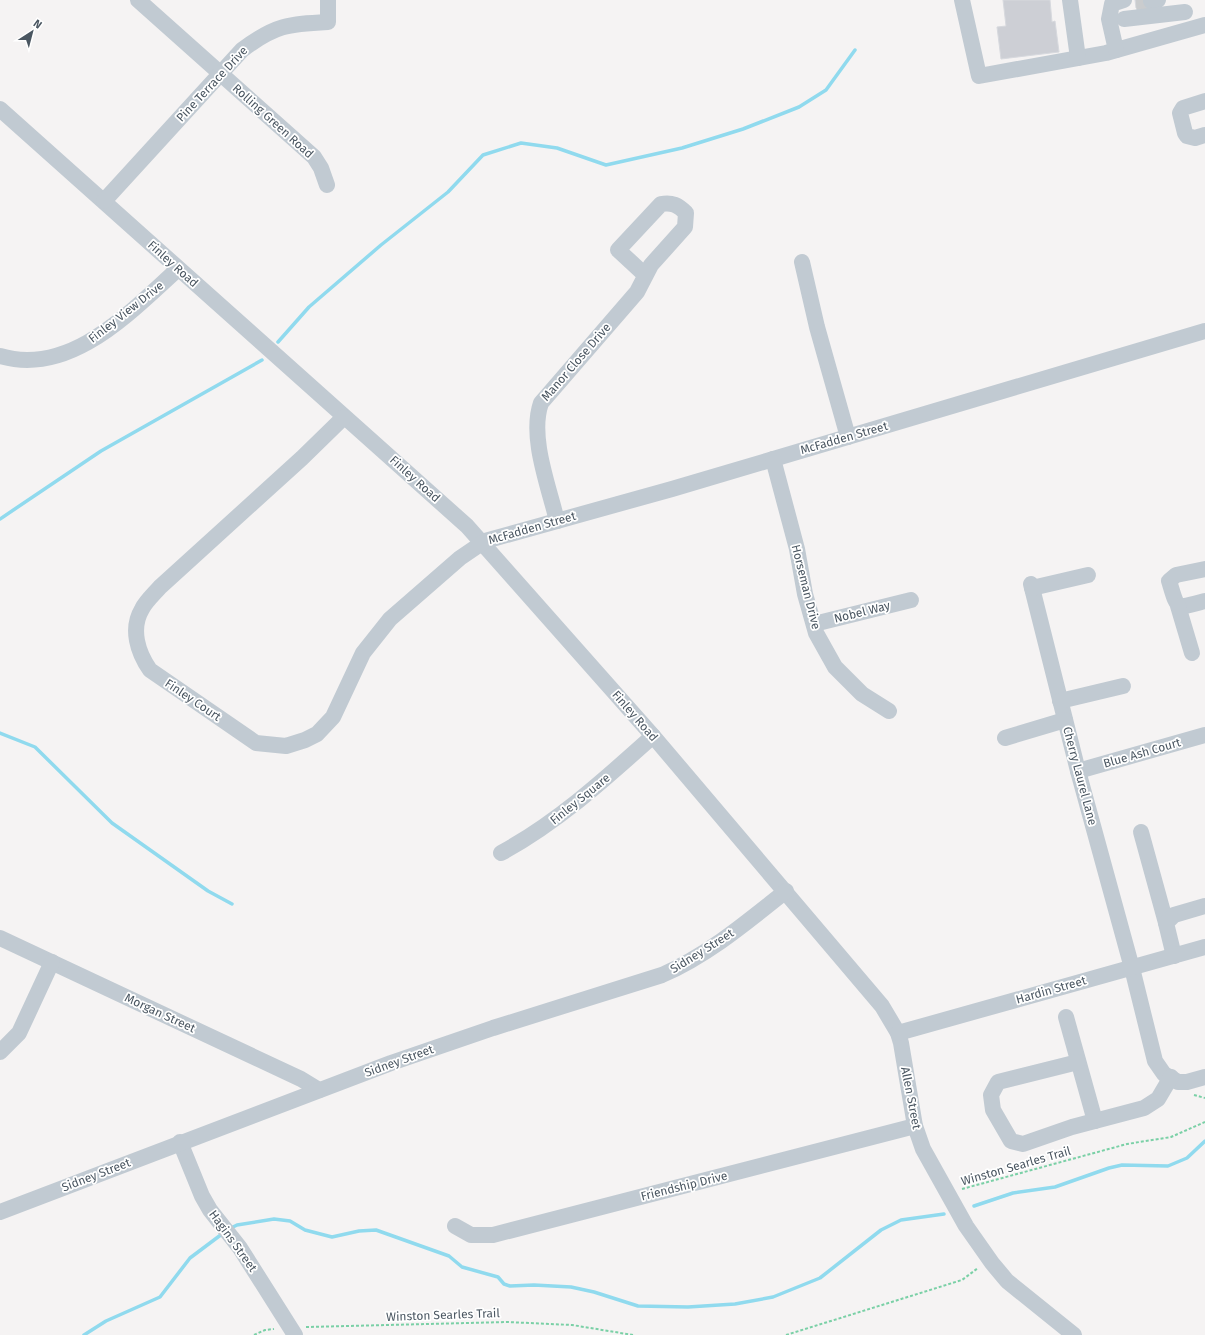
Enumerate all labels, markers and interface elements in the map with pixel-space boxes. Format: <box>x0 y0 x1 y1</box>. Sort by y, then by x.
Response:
north arrow <box>12 12 52 52</box>
text: N <box>31 17 44 32</box>
street label: Pine Terrace Drive <box>173 43 251 125</box>
street label: Rolling Green Road <box>230 81 316 161</box>
street label: Finley Road <box>145 238 201 290</box>
street label: Finley View Drive <box>86 278 166 346</box>
street label: Manor Close Drive <box>538 320 614 404</box>
street label: McFadden Street <box>799 419 890 457</box>
street label: Finley Road <box>387 453 443 505</box>
street label: McFadden Street <box>487 509 578 547</box>
street label: Horseman Drive <box>789 543 823 631</box>
street label: Nobel Way <box>832 598 892 626</box>
street label: Finley Court <box>162 676 224 724</box>
street label: Finley Road <box>609 688 661 744</box>
street label: Cherry Laurel Lane <box>1060 725 1100 827</box>
street label: Blue Ash Court <box>1102 735 1183 771</box>
street label: Finley Square <box>547 771 613 827</box>
street label: Sidney Street <box>668 926 737 976</box>
street label: Hardin Street <box>1014 973 1088 1007</box>
street label: Morgan Street <box>123 991 198 1036</box>
street label: Sidney Street <box>363 1042 436 1080</box>
street label: Allen Street <box>898 1066 924 1131</box>
street label: Winston Searles Trail <box>959 1143 1073 1188</box>
street label: Sidney Street <box>60 1155 133 1194</box>
street label: Friendship Drive <box>639 1168 729 1204</box>
street label: Hagins Street <box>206 1208 260 1275</box>
street label: Winston Searles Trail <box>386 1306 501 1324</box>

